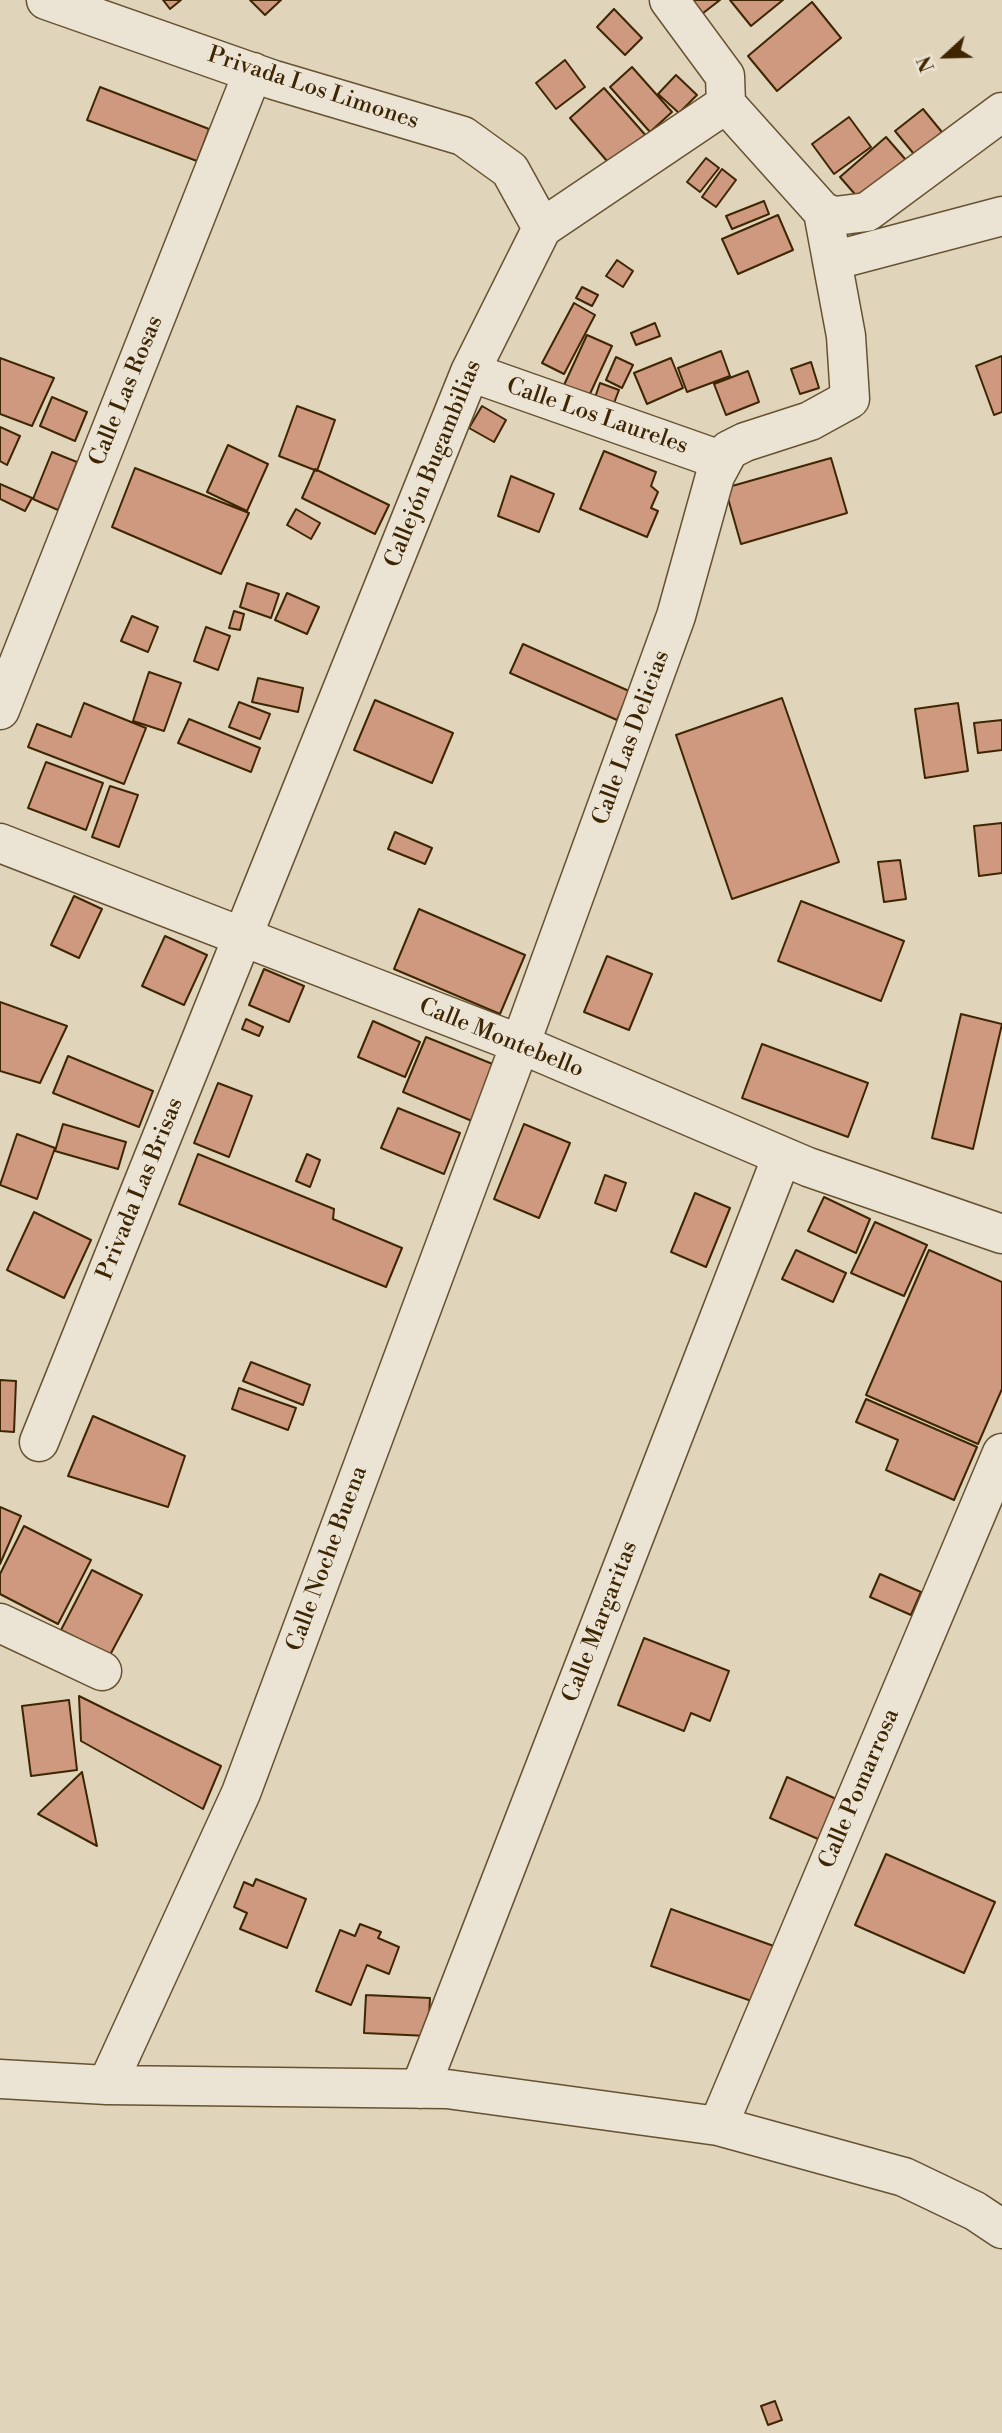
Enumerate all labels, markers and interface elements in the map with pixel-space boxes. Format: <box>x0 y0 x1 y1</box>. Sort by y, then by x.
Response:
north arrow <box>911 21 981 91</box>
street label: Privada Los Limones <box>204 42 422 136</box>
text: N <box>913 52 940 75</box>
street label: Calle Las Rosas <box>84 312 170 470</box>
street label: Callejón Bugambilias <box>380 356 488 572</box>
street label: Calle Los Laureles <box>503 373 691 461</box>
street label: Calle Las Delicias <box>588 647 676 829</box>
street label: Calle Montebello <box>415 993 587 1085</box>
street label: Privada Las Brisas <box>92 1094 190 1284</box>
street label: Calle Noche Buena <box>282 1463 374 1655</box>
street label: Calle Margaritas <box>558 1537 644 1707</box>
street label: Calle Pomarrosa <box>814 1705 906 1873</box>

